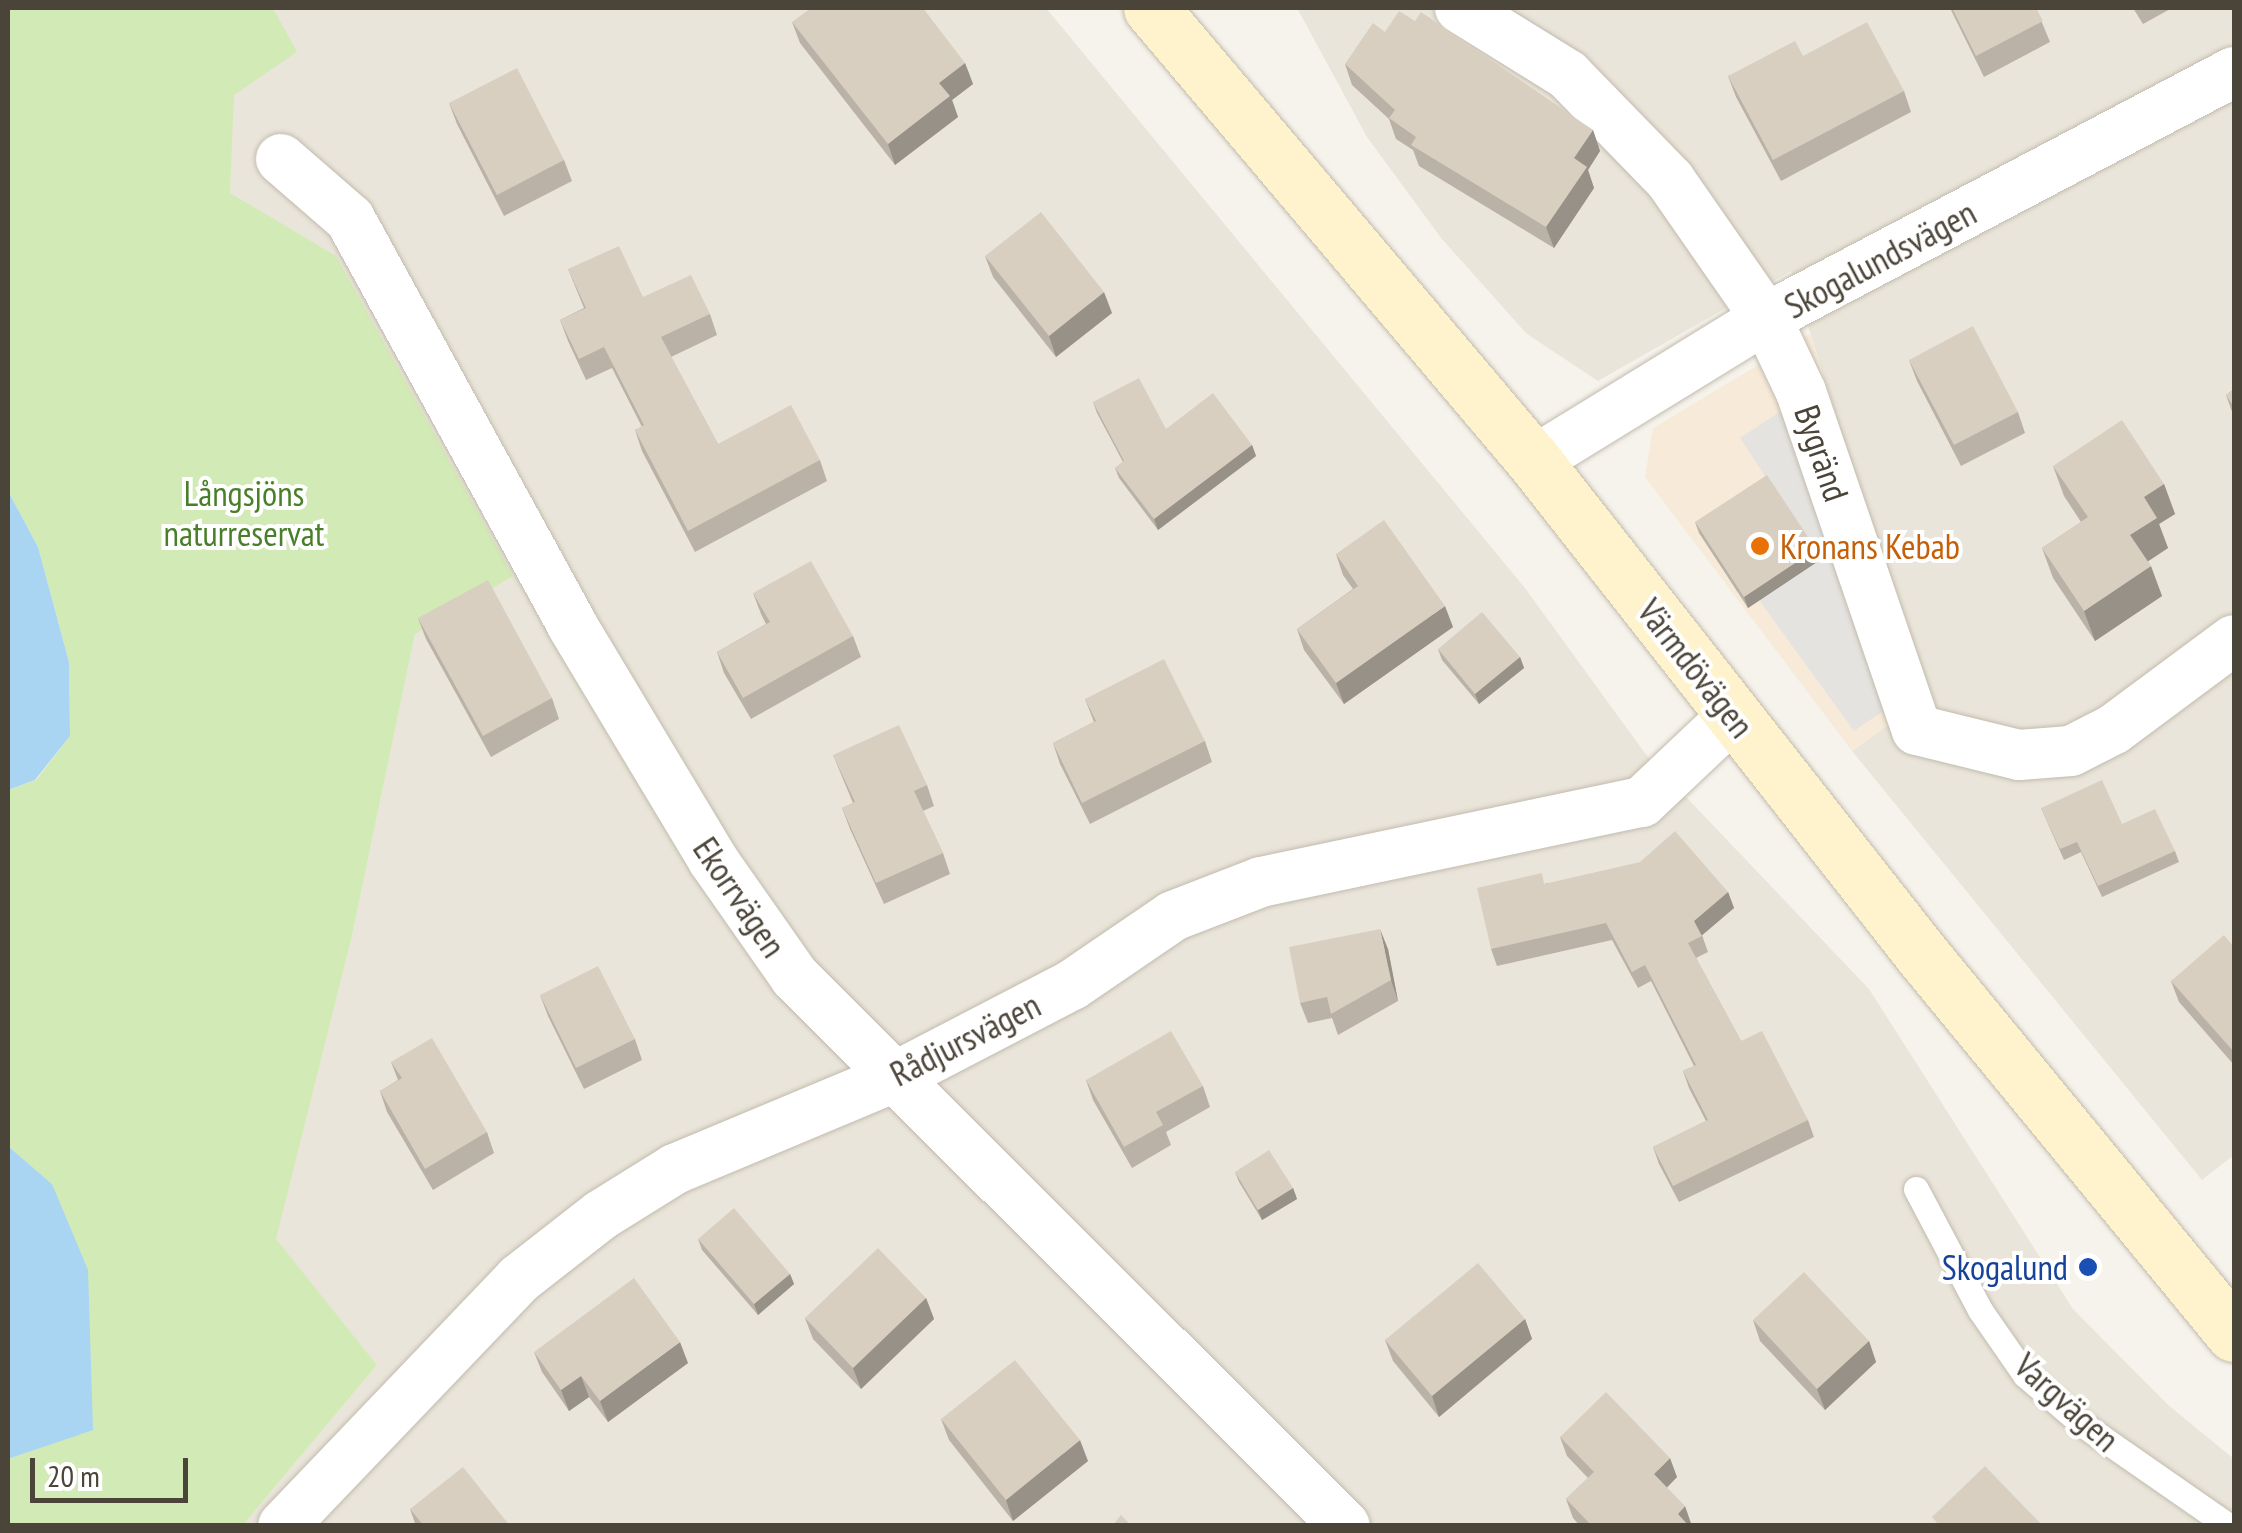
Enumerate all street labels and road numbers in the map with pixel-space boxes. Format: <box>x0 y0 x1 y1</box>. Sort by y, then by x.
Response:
street label: Skogalundsvägen <box>1777 191 1983 327</box>
street label: Bygränd <box>1786 399 1858 507</box>
street label: Värmdövägen <box>1629 591 1763 745</box>
street label: Ekorrvägen <box>685 829 795 965</box>
street label: Rådjursvägen <box>883 983 1047 1095</box>
street label: Vargvägen <box>2006 1344 2128 1460</box>

